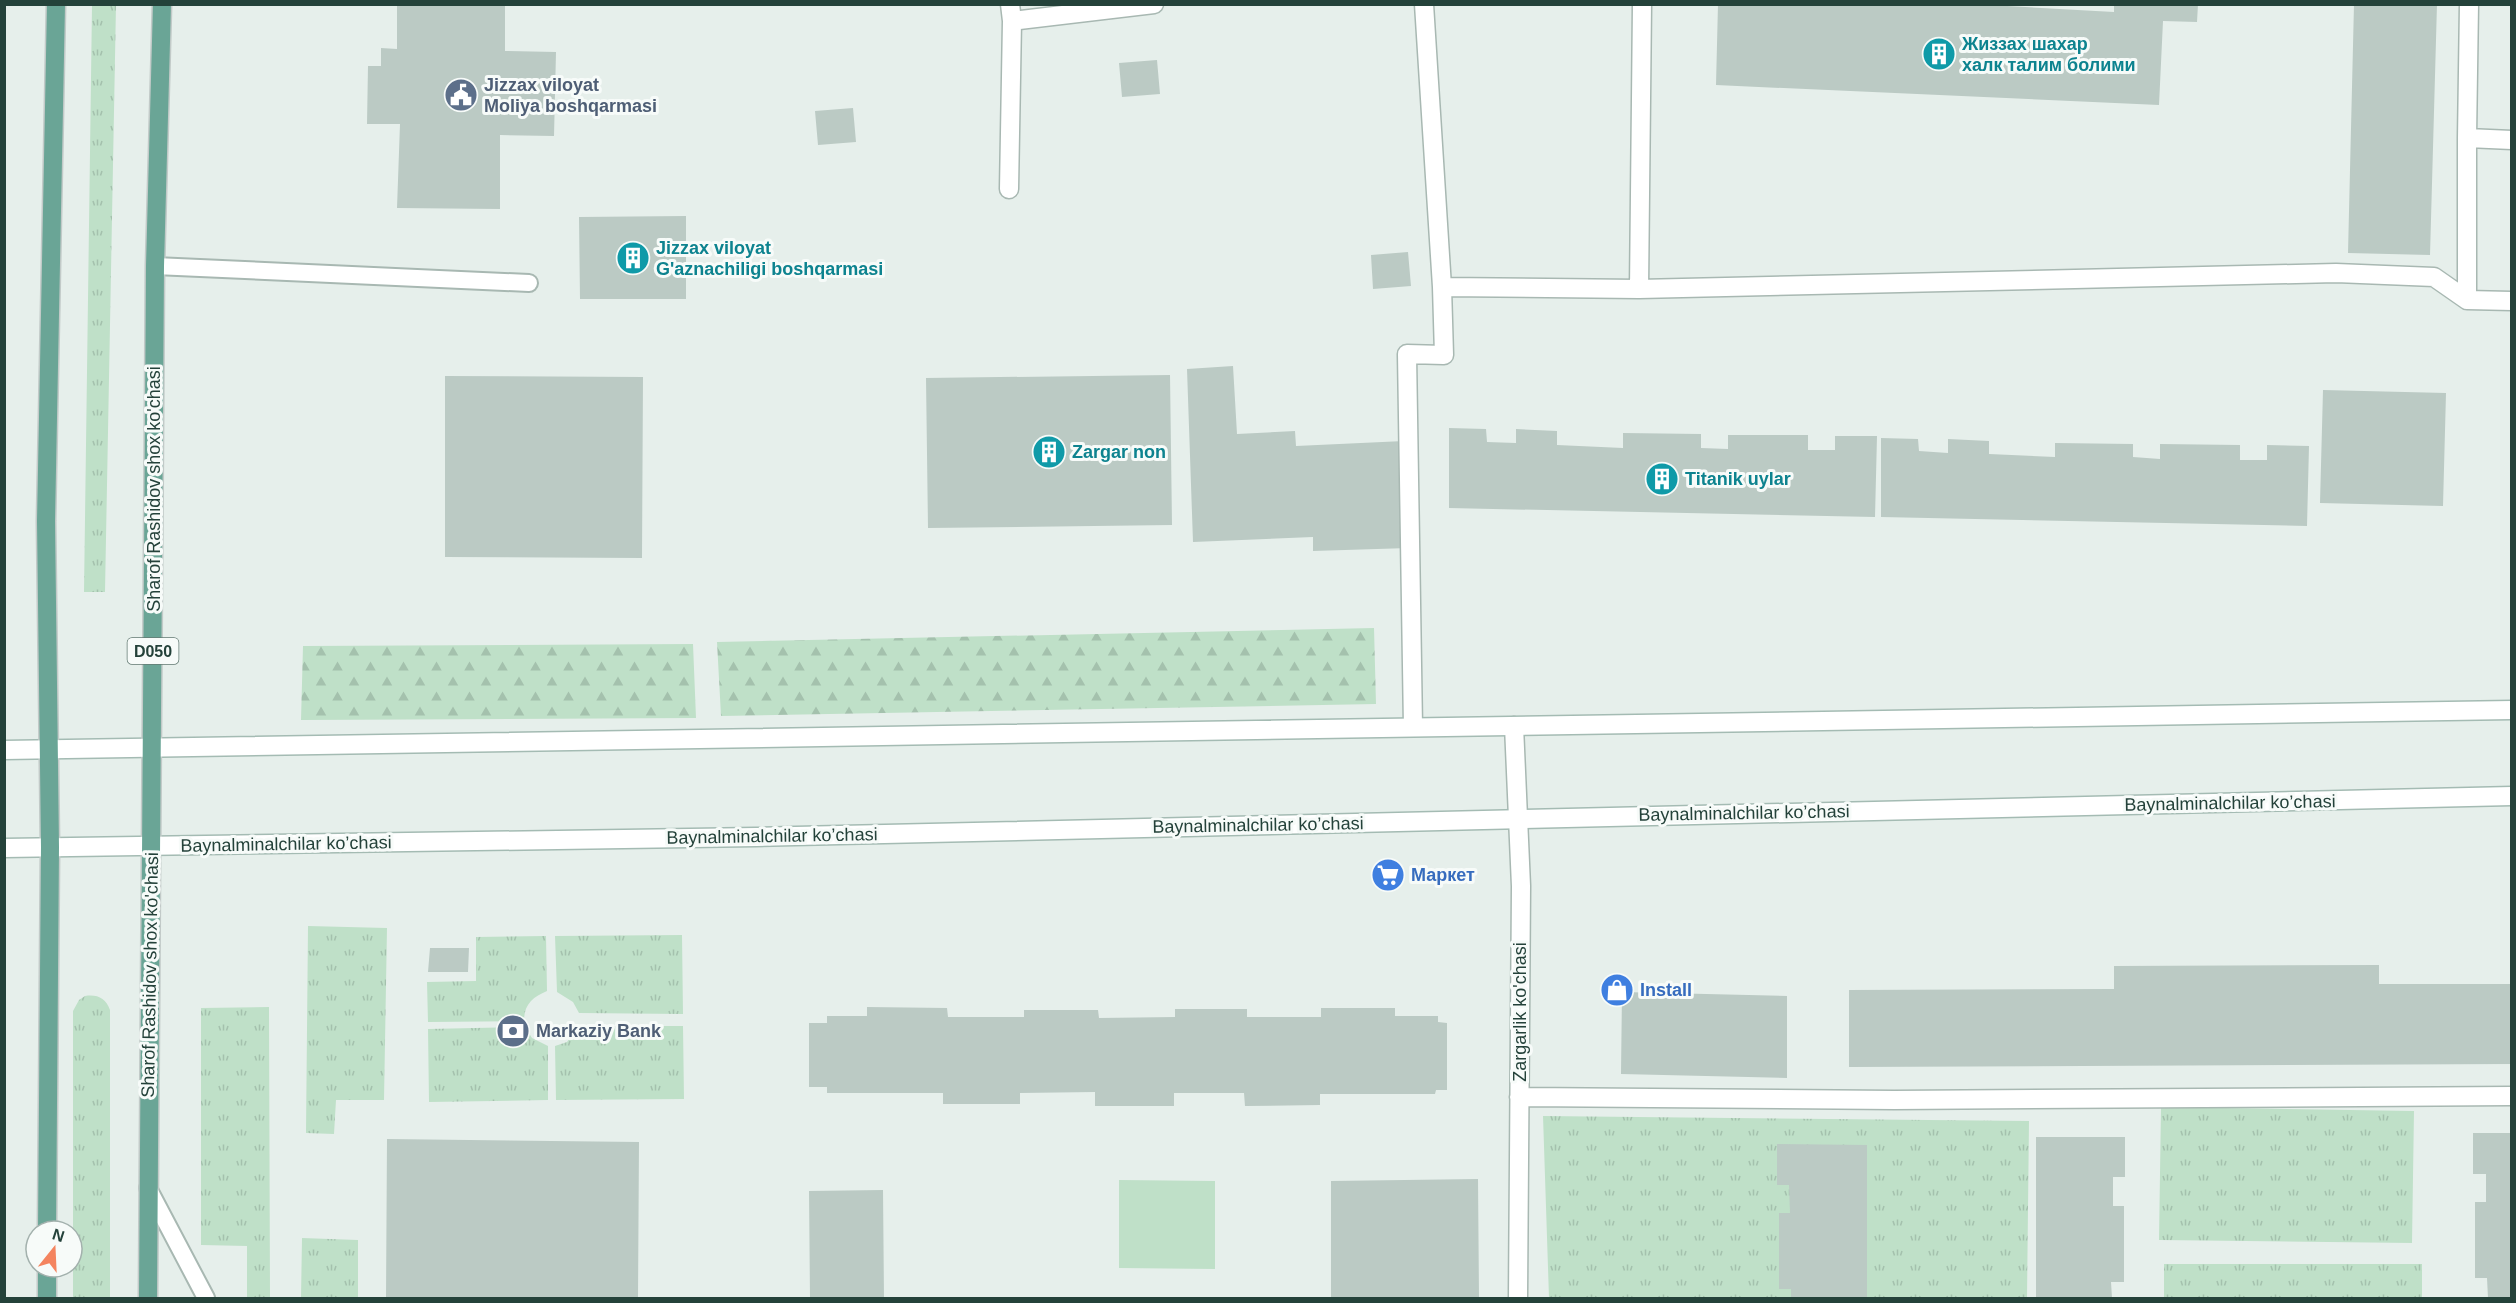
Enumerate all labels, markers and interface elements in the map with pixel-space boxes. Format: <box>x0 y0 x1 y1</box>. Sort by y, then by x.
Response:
place label: Жиззах шахар халк талим болими <box>1961 34 2136 75</box>
building icon: Жиззах шахар халк талим болими <box>1921 36 1957 72</box>
place label: Jizzax viloyat Moliya boshqarmasi <box>484 75 657 116</box>
public building icon: Jizzax viloyat Moliya boshqarmasi <box>443 77 479 113</box>
place label: Jizzax viloyat G'aznachiligi boshqarmasi <box>656 238 883 279</box>
building icon: Jizzax viloyat G'aznachiligi boshqarmasi <box>615 240 651 276</box>
street label: Sharof Rashidov shox ko'chasi <box>144 366 164 612</box>
building icon: Zargar non <box>1031 434 1067 470</box>
place label: Zargar non <box>1072 442 1166 462</box>
building icon: Titanik uylar <box>1644 461 1680 497</box>
place label: Titanik uylar <box>1685 469 1791 489</box>
road number: D050 <box>128 638 178 664</box>
street label: Baynalminalchilar ko’chasi <box>2124 791 2336 815</box>
street label: Baynalminalchilar ko’chasi <box>1638 801 1850 825</box>
street label: Baynalminalchilar ko’chasi <box>1152 813 1364 837</box>
street label: Baynalminalchilar ko’chasi <box>666 824 878 848</box>
street label: Baynalminalchilar ko’chasi <box>180 832 392 856</box>
street label: Sharof Rashidov shox ko'chasi <box>138 852 162 1098</box>
supermarket icon: Маркет <box>1370 857 1406 893</box>
place label: Маркет <box>1411 865 1475 885</box>
street label: Zargarlik ko'chasi <box>1510 942 1530 1082</box>
shop icon: Install <box>1599 972 1635 1008</box>
place label: Install <box>1640 980 1692 1000</box>
bank icon: Markaziy Bank <box>495 1013 531 1049</box>
place label: Markaziy Bank <box>536 1021 662 1041</box>
north arrow <box>24 1219 84 1279</box>
text: N <box>50 1225 67 1245</box>

